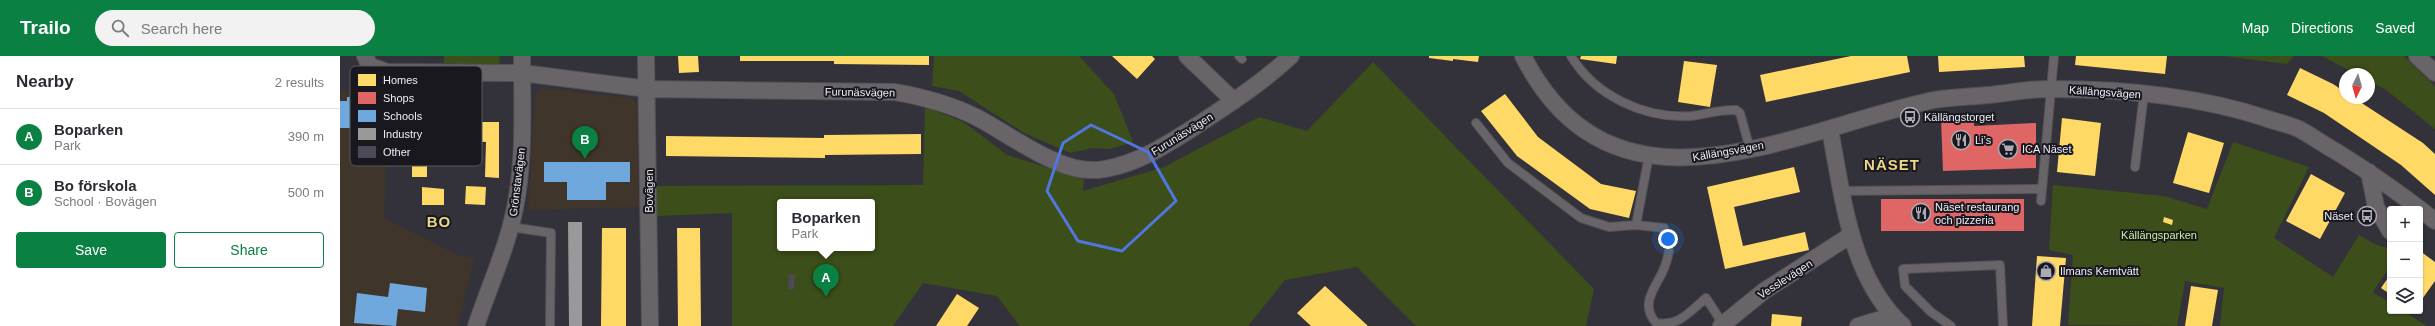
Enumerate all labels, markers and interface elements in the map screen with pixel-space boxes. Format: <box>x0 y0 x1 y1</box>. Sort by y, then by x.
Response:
search box <box>95 10 375 46</box>
text: Trailo <box>20 17 71 38</box>
icon: search <box>109 17 131 39</box>
text: Search here <box>141 20 222 37</box>
text: Map <box>2242 20 2269 36</box>
text: Directions <box>2291 20 2353 36</box>
text: Saved <box>2375 20 2415 36</box>
legend <box>350 66 482 166</box>
north arrow <box>2339 68 2375 104</box>
text: Nearby <box>16 72 74 91</box>
text: Homes <box>383 74 418 86</box>
text: 2 results <box>275 75 324 90</box>
street label: Källängsvägen <box>2069 83 2141 101</box>
street label: Furunäsvägen <box>825 85 895 99</box>
text: Shops <box>383 92 415 104</box>
bus stop icon: Källängstorget <box>1899 106 1921 128</box>
text: Schools <box>383 110 423 122</box>
street label: Furunäsvägen <box>1149 110 1215 158</box>
place label: Källängstorget <box>1924 111 1994 123</box>
text: Boparken <box>54 121 123 138</box>
pin: B <box>572 126 598 159</box>
text: Industry <box>383 128 423 140</box>
text: A <box>24 129 34 144</box>
text: 390 m <box>288 129 324 144</box>
restaurant icon: Li’s <box>1950 129 1972 151</box>
place label: Li’s <box>1975 134 1992 146</box>
text: Park <box>54 138 81 153</box>
supermarket icon: ICA Näset <box>1997 138 2019 160</box>
street label: Källängsvägen <box>1691 139 1765 163</box>
place label: ICA Näset <box>2022 143 2072 155</box>
text: Other <box>383 146 411 158</box>
street label: Grönstavägen <box>507 147 527 217</box>
district label: NÄSET <box>1864 156 1920 173</box>
street label: Bovägen <box>643 169 655 213</box>
text: Bo förskola <box>54 177 137 194</box>
text: B <box>24 185 34 200</box>
text: 500 m <box>288 185 324 200</box>
text: School · Bovägen <box>54 194 157 209</box>
popup <box>777 199 875 251</box>
place label: Näset restaurang och pizzeria <box>1935 201 2019 226</box>
restaurant icon: Näset restaurang och pizzeria <box>1910 202 1932 224</box>
bus stop icon: Näset <box>2356 205 2378 227</box>
map controls <box>2387 206 2423 314</box>
button: + <box>2387 206 2423 242</box>
text: Boparken <box>791 209 861 226</box>
place label: Näset <box>2324 210 2353 222</box>
district label: BO <box>427 213 451 230</box>
text: Park <box>791 226 818 241</box>
your location <box>1658 229 1678 249</box>
park label: Källängsparken <box>2121 229 2197 241</box>
button: Save <box>16 232 166 268</box>
button: Share <box>174 232 324 268</box>
button: − <box>2387 242 2423 278</box>
street label: Vesslevägen <box>1756 257 1814 301</box>
shop icon: Ilmans Kemtvätt <box>2035 260 2057 282</box>
pin: A <box>813 264 839 297</box>
place label: Ilmans Kemtvätt <box>2060 265 2139 277</box>
button: layers <box>2387 278 2423 314</box>

